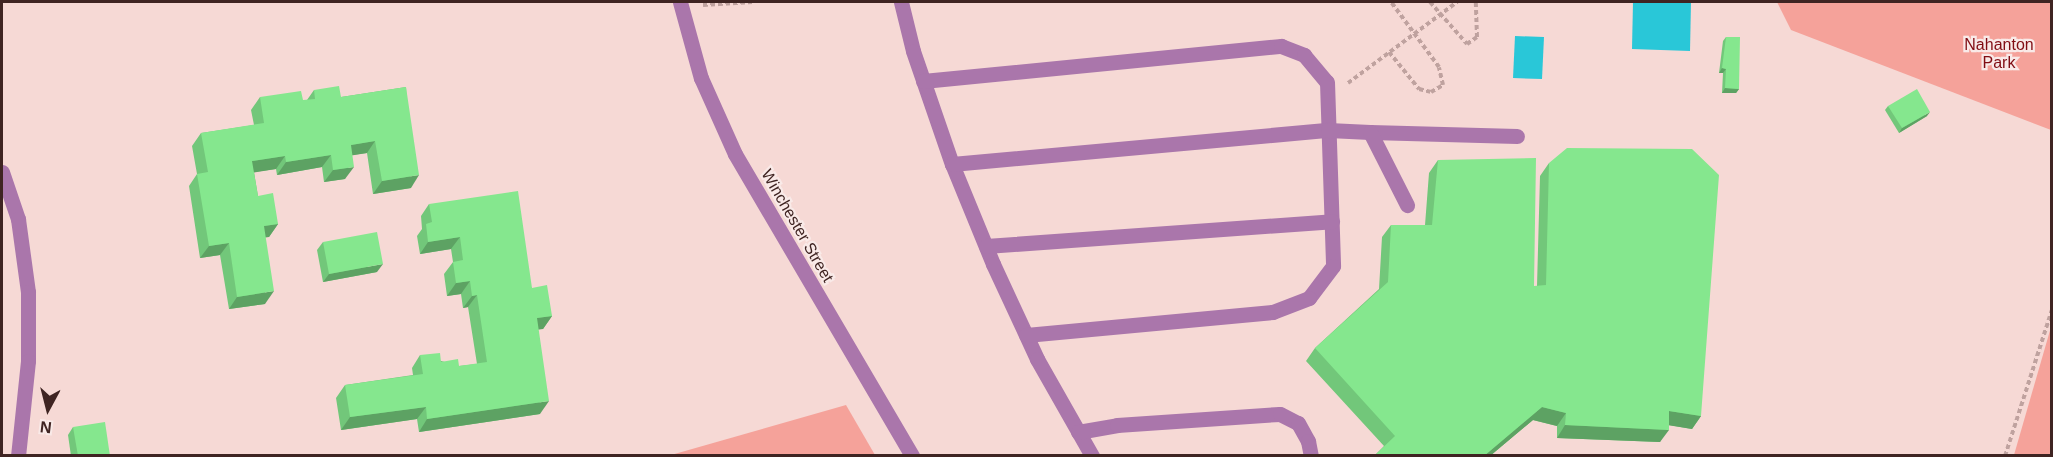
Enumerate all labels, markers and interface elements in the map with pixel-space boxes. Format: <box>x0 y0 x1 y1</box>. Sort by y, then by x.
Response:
park label: Nahanton Park <box>1964 35 2034 73</box>
street label: Winchester Street <box>757 166 837 286</box>
north arrow <box>18 379 78 439</box>
text: N <box>39 418 53 437</box>

